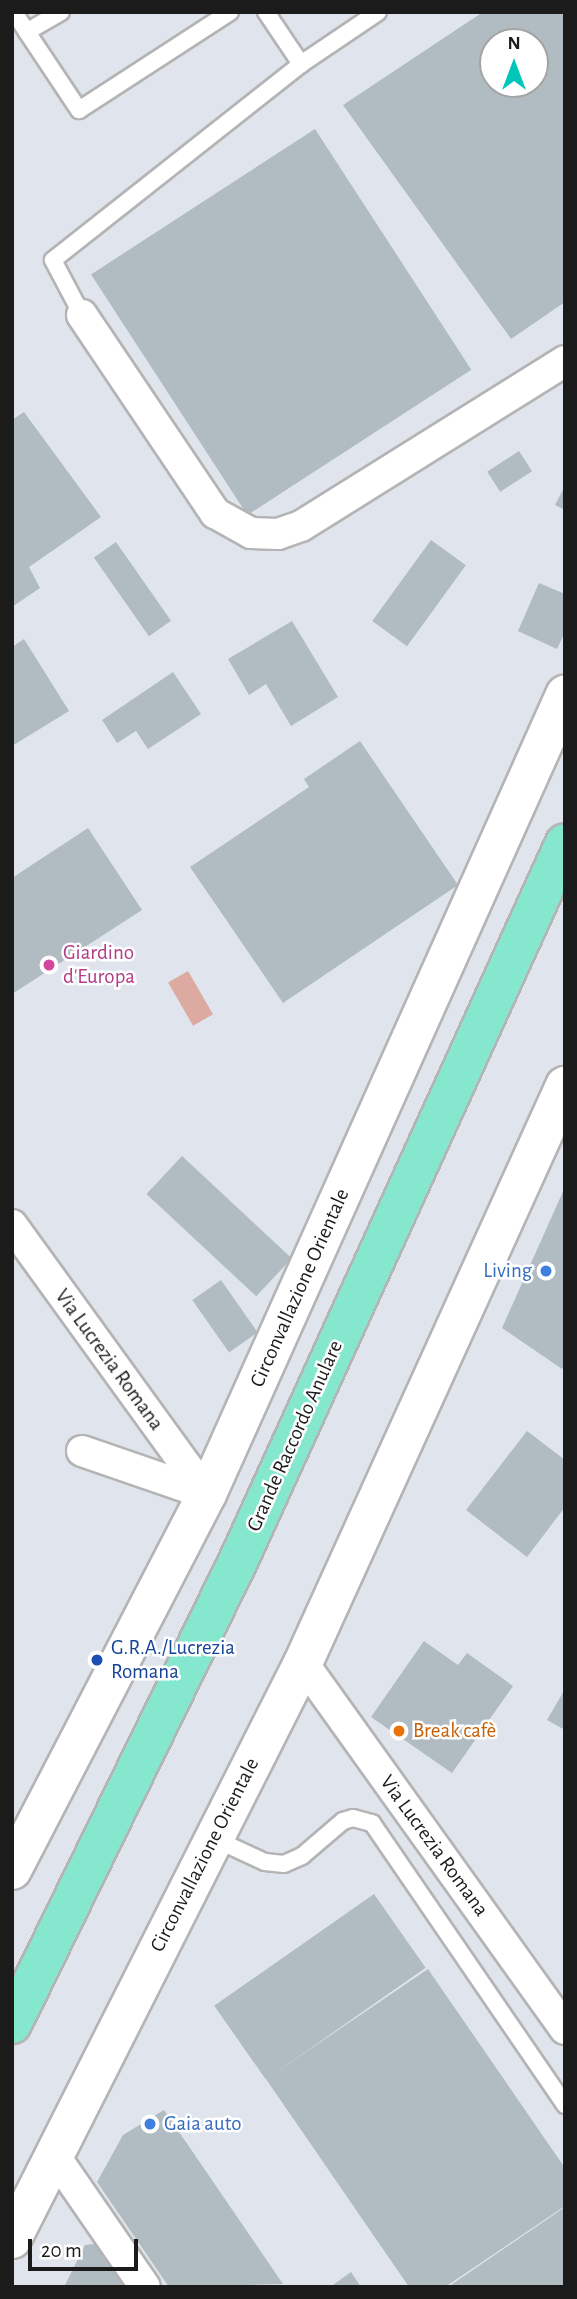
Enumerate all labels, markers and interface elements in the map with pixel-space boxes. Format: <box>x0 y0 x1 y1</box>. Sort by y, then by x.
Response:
north arrow <box>479 28 549 98</box>
text: N <box>507 34 521 53</box>
place label: Giardino d'Europa <box>63 940 135 990</box>
marker: Giardino d'Europa <box>41 957 57 973</box>
street label: Circonvallazione Orientale <box>245 1185 355 1391</box>
place label: Living <box>483 1258 532 1284</box>
marker: Living <box>538 1263 554 1279</box>
street label: Via Lucrezia Romana <box>49 1284 169 1436</box>
street label: Grande Raccordo Anulare <box>242 1337 348 1535</box>
place label: G.R.A./Lucrezia Romana <box>111 1635 235 1685</box>
marker: G.R.A./Lucrezia Romana <box>89 1652 105 1668</box>
place label: Break cafè <box>413 1718 496 1744</box>
marker: Break cafè <box>391 1723 407 1739</box>
street label: Circonvallazione Orientale <box>145 1754 265 1956</box>
street label: Via Lucrezia Romana <box>374 1770 494 1922</box>
place label: Gaia auto <box>164 2111 241 2137</box>
marker: Gaia auto <box>142 2116 158 2132</box>
scale bar <box>32 2226 142 2270</box>
text: 20 m <box>41 2240 82 2261</box>

